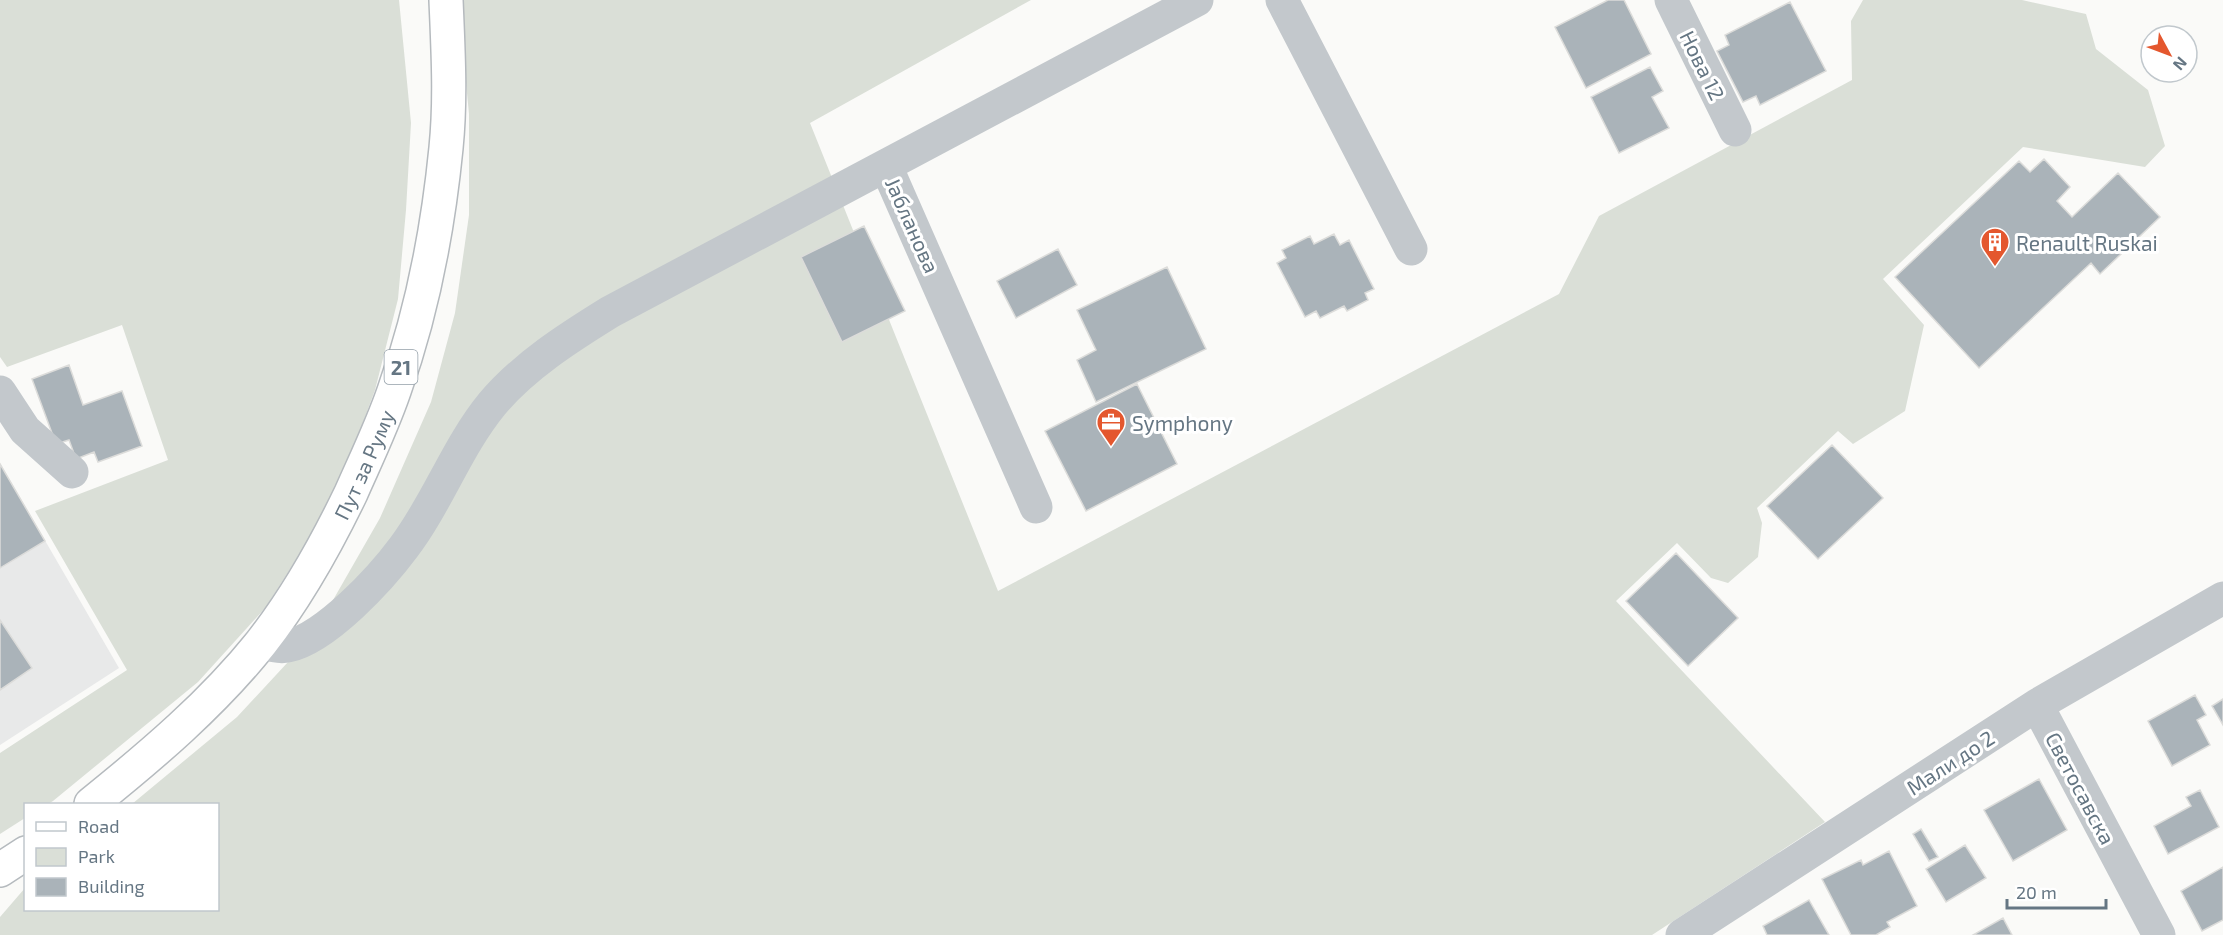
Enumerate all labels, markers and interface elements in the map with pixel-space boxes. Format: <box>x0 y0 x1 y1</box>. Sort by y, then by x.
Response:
north arrow <box>2139 24 2199 84</box>
street label: Нова 12 <box>1676 26 1730 104</box>
text: N <box>2170 54 2192 75</box>
street label: Јабланова <box>881 173 945 277</box>
building icon: Renault Ruskai <box>1979 226 2011 268</box>
place label: Renault Ruskai <box>2016 230 2158 255</box>
road number: 21 <box>384 350 418 384</box>
street label: Пут за Руму <box>328 406 399 523</box>
office icon: Symphony <box>1095 406 1127 448</box>
place label: Symphony <box>1132 410 1233 435</box>
street label: Мали до 2 <box>1901 724 1999 800</box>
street label: Светосавска <box>2041 728 2121 848</box>
legend <box>24 803 219 911</box>
text: Road <box>78 815 119 837</box>
text: Park <box>78 845 115 867</box>
scale bar <box>2007 872 2106 910</box>
text: Building <box>78 875 145 897</box>
text: 20 m <box>2016 881 2057 903</box>

